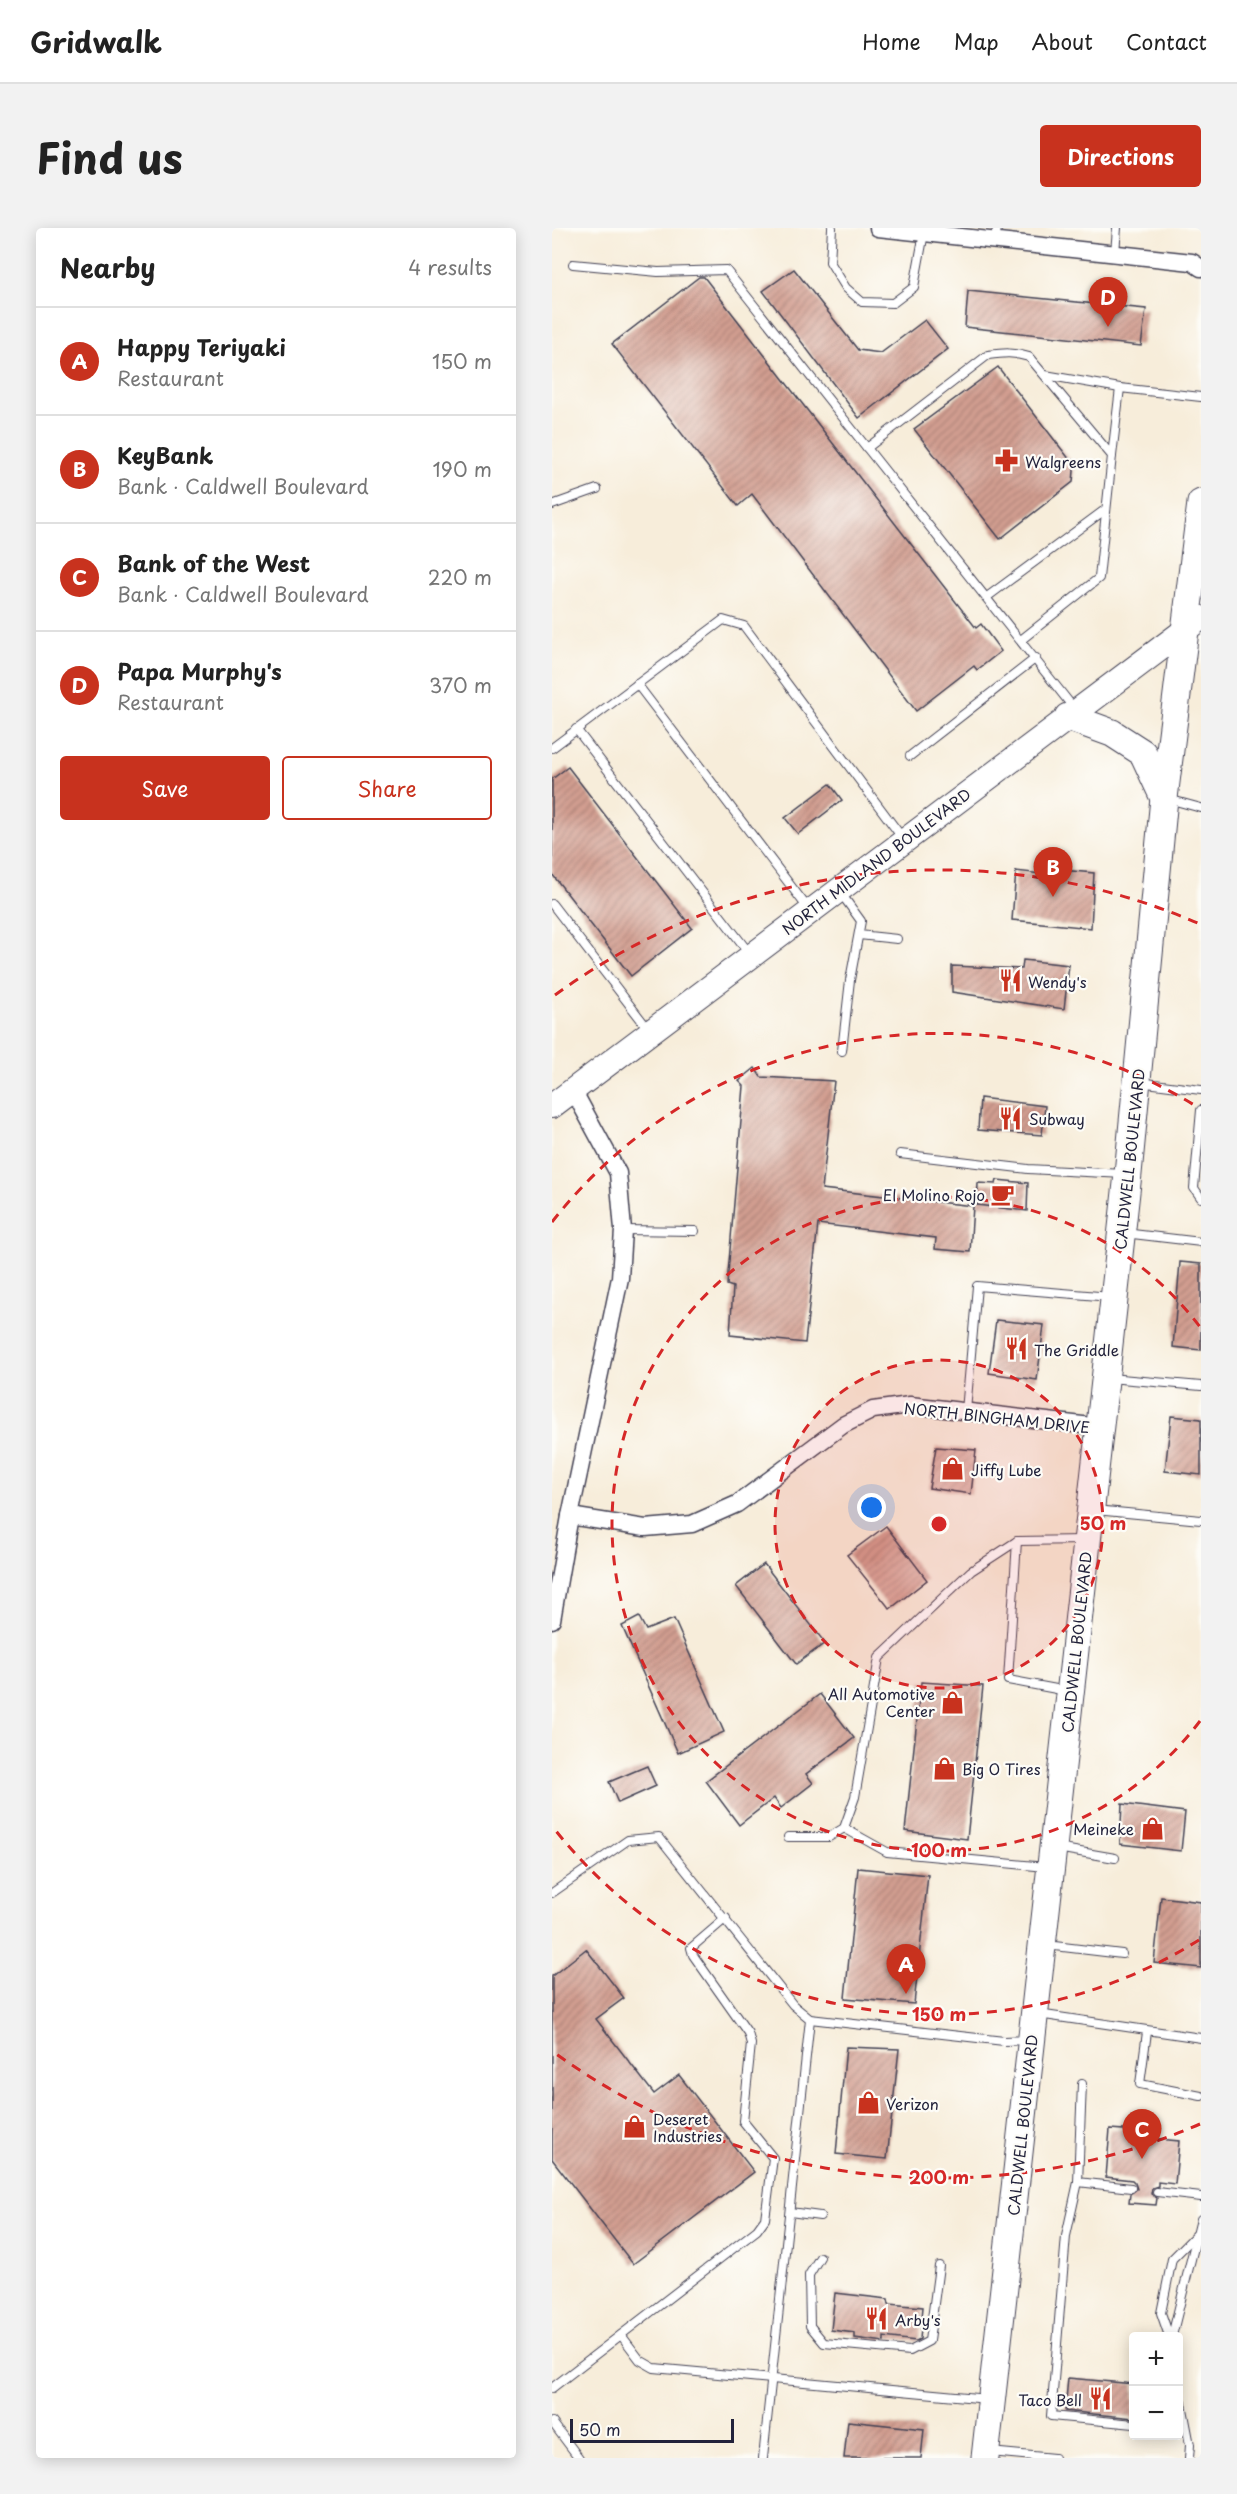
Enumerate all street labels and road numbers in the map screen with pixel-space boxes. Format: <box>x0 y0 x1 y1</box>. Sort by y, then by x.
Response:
street label: NORTH MIDLAND BOULEVARD <box>777 782 975 940</box>
street label: CALDWELL BOULEVARD <box>1108 1067 1150 1251</box>
street label: NORTH BINGHAM DRIVE <box>903 1396 1091 1438</box>
street label: CALDWELL BOULEVARD <box>1055 1550 1097 1734</box>
street label: CALDWELL BOULEVARD <box>1001 2033 1043 2217</box>

